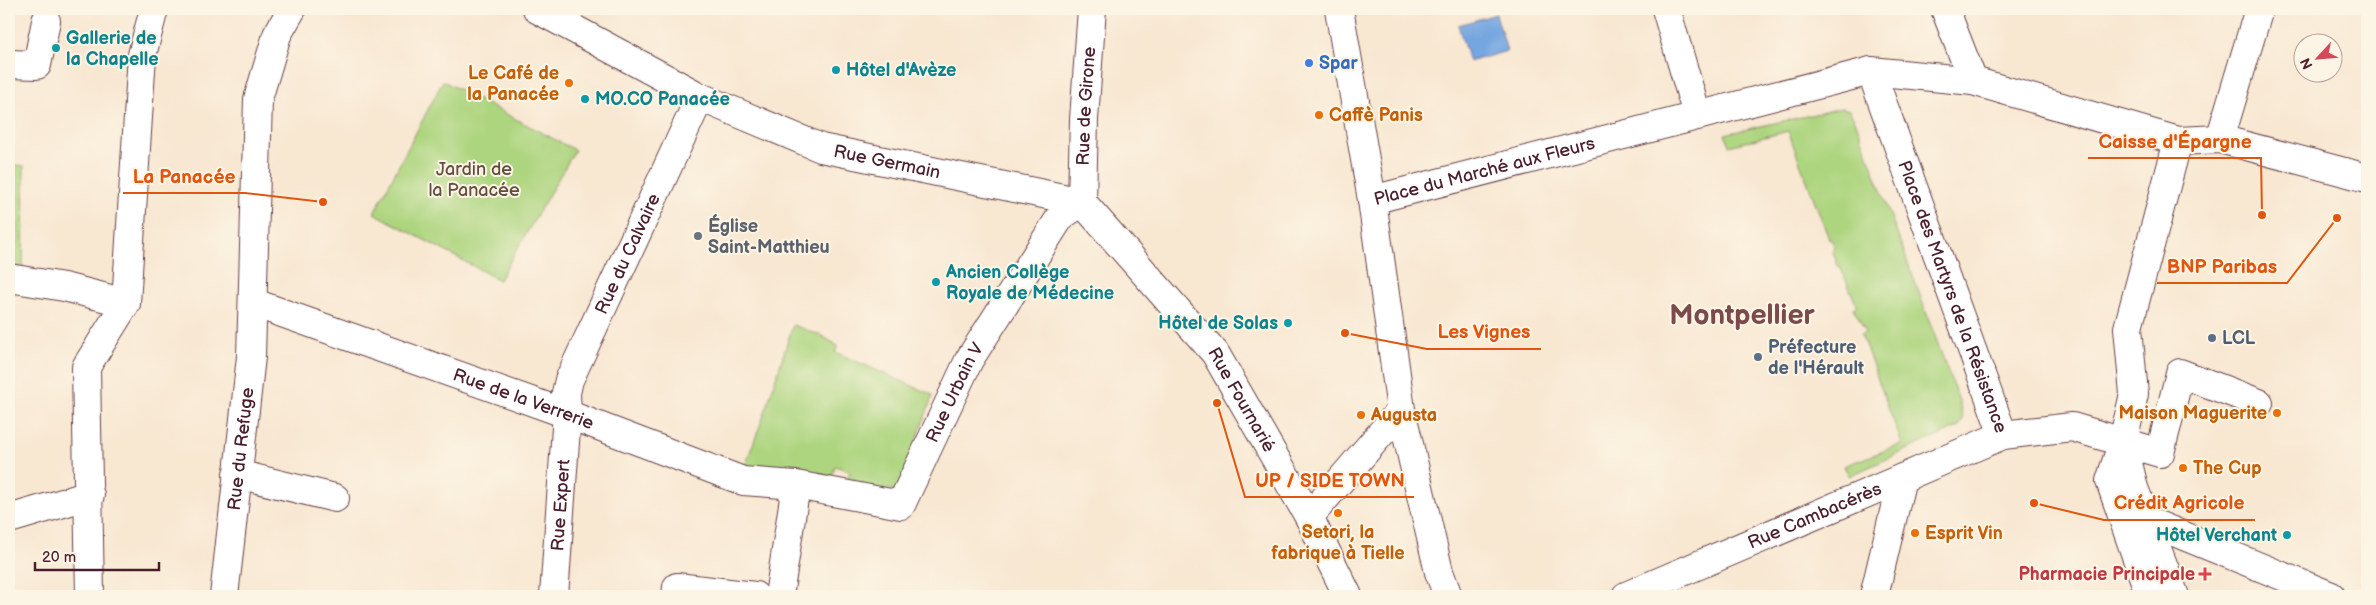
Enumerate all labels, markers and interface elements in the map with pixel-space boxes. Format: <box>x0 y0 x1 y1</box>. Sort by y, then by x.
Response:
place label: Gallerie de la Chapelle <box>66 28 159 70</box>
north arrow <box>2294 32 2344 82</box>
marker: Gallerie de la Chapelle <box>50 42 62 54</box>
street label: Rue de Girone <box>1072 46 1100 166</box>
place label: Spar <box>1319 53 1359 74</box>
text: N <box>2297 55 2317 72</box>
marker: Spar <box>1303 57 1315 69</box>
place label: Hôtel d'Avèze <box>846 60 956 81</box>
place label: Le Café de la Panacée <box>467 63 559 105</box>
marker: Hôtel d'Avèze <box>830 64 842 76</box>
marker: Le Café de la Panacée <box>563 77 575 89</box>
place label: MO.CO Panacée <box>595 89 730 110</box>
marker: MO.CO Panacée <box>579 93 591 105</box>
place label: Caffè Panis <box>1329 105 1423 126</box>
marker: Caffè Panis <box>1313 109 1325 121</box>
callout: Caisse d'Épargne <box>2088 124 2261 158</box>
text: Caisse d'Épargne <box>2098 130 2252 154</box>
street label: Place du Marché aux Fleurs <box>1372 132 1597 210</box>
street label: Rue Germain <box>832 140 942 183</box>
street label: Place des Martyrs de la Résistance <box>1894 158 2012 436</box>
callout: La Panacée <box>123 159 245 193</box>
park label: Jardin de la Panacée <box>428 159 520 201</box>
text: La Panacée <box>133 166 235 189</box>
street label: Rue du Calvaire <box>591 190 665 317</box>
place label: Église Saint-Matthieu <box>708 214 830 258</box>
marker: Église Saint-Matthieu <box>692 230 704 242</box>
callout: BNP Paribas <box>2157 249 2287 283</box>
text: BNP Paribas <box>2167 256 2277 279</box>
place label: Ancien Collège Royale de Médecine <box>945 262 1114 304</box>
marker: Ancien Collège Royale de Médecine <box>930 276 942 288</box>
district label: Montpellier <box>1669 299 1816 332</box>
place label: Hôtel de Solas <box>1158 313 1278 334</box>
callout: Les Vignes <box>1427 315 1541 349</box>
marker: Hôtel de Solas <box>1282 317 1294 329</box>
text: Les Vignes <box>1438 321 1530 344</box>
place label: LCL <box>2222 328 2256 349</box>
marker: LCL <box>2206 332 2218 344</box>
place label: Préfecture de l'Hérault <box>1768 337 1864 379</box>
street label: Rue Urbain V <box>921 339 988 446</box>
street label: Rue Fournarié <box>1204 344 1280 456</box>
marker: Préfecture de l'Hérault <box>1752 351 1764 363</box>
street label: Rue de la Verrerie <box>450 364 597 434</box>
street label: Rue du Refuge <box>223 386 258 511</box>
place label: Maison Maguerite <box>2119 403 2267 424</box>
place label: Augusta <box>1370 405 1437 426</box>
marker: Maison Maguerite <box>2271 407 2283 419</box>
marker: Augusta <box>1355 409 1367 421</box>
street label: Rue Expert <box>547 458 574 552</box>
place label: The Cup <box>2193 458 2262 479</box>
marker: The Cup <box>2177 462 2189 474</box>
callout: UP / SIDE TOWN <box>1245 463 1414 497</box>
text: UP / SIDE TOWN <box>1255 470 1405 493</box>
street label: Rue Cambacérès <box>1745 478 1885 553</box>
callout: Crédit Agricole <box>2104 486 2255 520</box>
text: Crédit Agricole <box>2114 492 2244 515</box>
marker: Setori, la fabrique à Tielle <box>1332 507 1344 519</box>
place label: Setori, la fabrique à Tielle <box>1271 522 1405 564</box>
place label: Esprit Vin <box>1925 523 2003 544</box>
place label: Hôtel Verchant <box>2156 525 2277 546</box>
marker: Esprit Vin <box>1909 527 1921 539</box>
marker: Hôtel Verchant <box>2281 529 2293 541</box>
scale bar <box>35 540 159 572</box>
text: 20 m <box>42 548 76 567</box>
place label: Pharmacie Principale <box>2019 564 2195 585</box>
marker: Pharmacie Principale <box>2199 568 2211 580</box>

